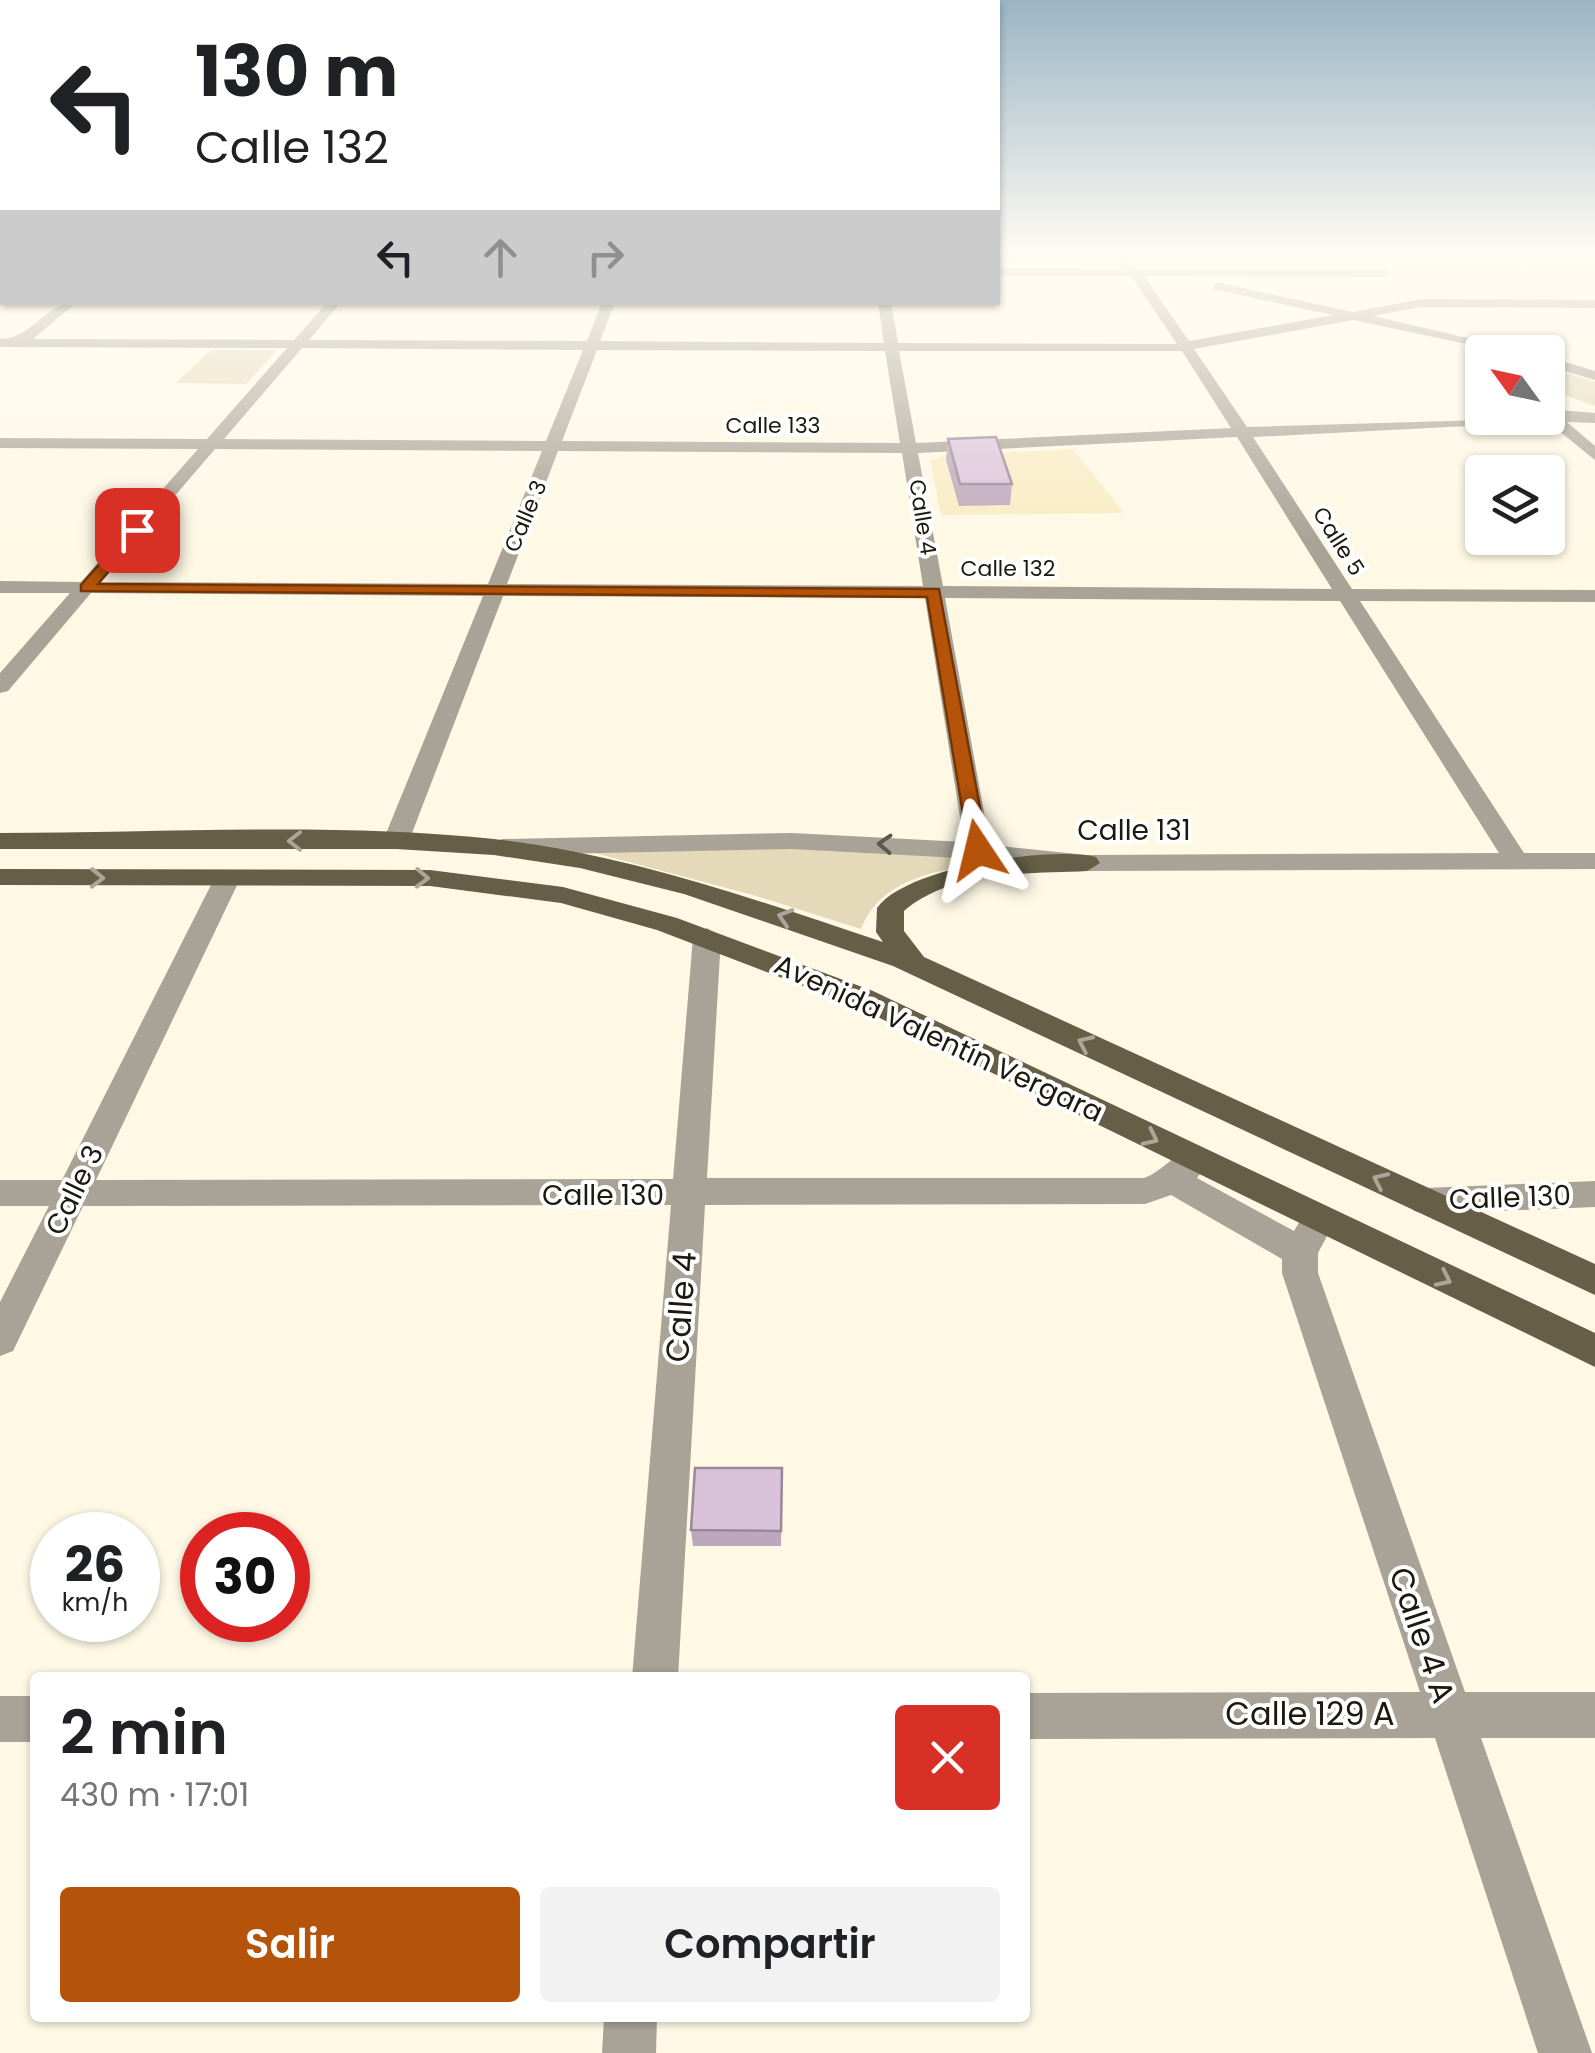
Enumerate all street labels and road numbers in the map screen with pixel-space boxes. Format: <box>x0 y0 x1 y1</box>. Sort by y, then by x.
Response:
street label: Calle 133 <box>725 410 821 441</box>
street label: Calle 3 <box>497 476 554 557</box>
street label: Calle 4 <box>901 477 944 557</box>
street label: Calle 5 <box>1305 501 1372 582</box>
street label: Calle 132 <box>961 553 1055 584</box>
street label: Calle 131 <box>1077 811 1191 850</box>
street label: Avenida Valentín Vergara <box>768 945 1110 1132</box>
street label: Calle 3 <box>36 1139 113 1242</box>
street label: Calle 130 <box>542 1176 664 1215</box>
street label: Calle 130 <box>1448 1176 1572 1219</box>
street label: Calle 4 <box>654 1250 707 1364</box>
street label: Calle 4 A <box>1378 1561 1467 1709</box>
street label: Calle 129 A <box>1225 1691 1395 1736</box>

